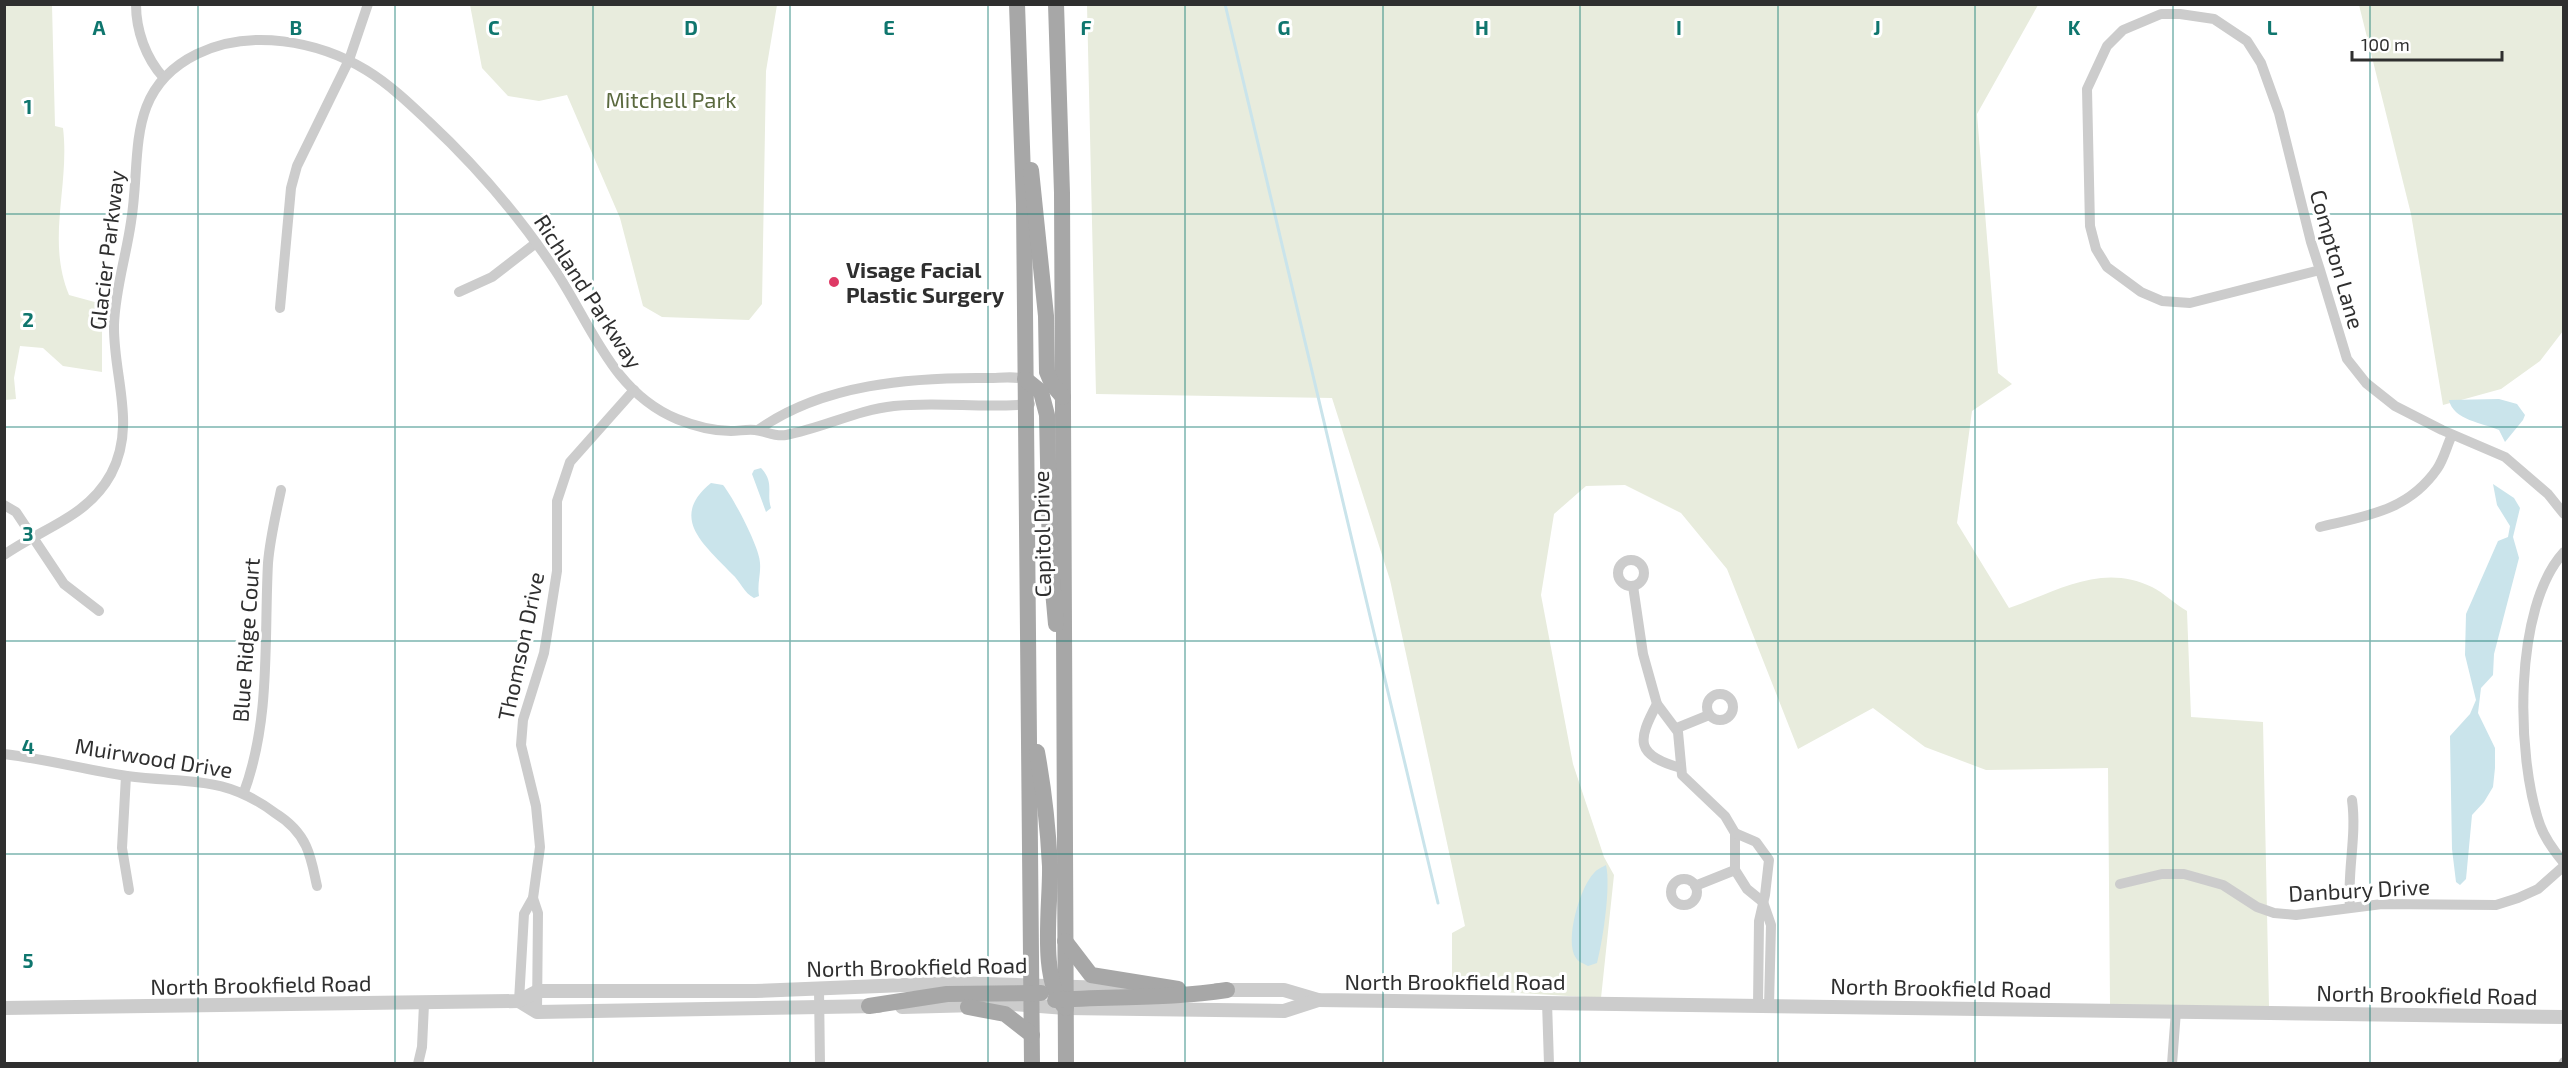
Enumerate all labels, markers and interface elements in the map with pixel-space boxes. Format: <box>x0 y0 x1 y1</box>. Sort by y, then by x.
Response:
text: A <box>92 15 106 39</box>
text: B <box>290 15 302 39</box>
text: C <box>488 15 500 39</box>
text: D <box>684 15 698 39</box>
text: E <box>883 15 895 39</box>
text: F <box>1080 15 1092 39</box>
text: G <box>1278 15 1290 39</box>
text: H <box>1475 15 1489 39</box>
text: I <box>1676 15 1682 39</box>
text: J <box>1873 15 1881 39</box>
text: K <box>2068 15 2081 39</box>
text: L <box>2267 15 2278 39</box>
scale bar <box>2352 24 2502 62</box>
text: 100 m <box>2361 33 2410 55</box>
park label: Mitchell Park <box>606 86 736 112</box>
text: 1 <box>24 94 32 118</box>
street label: Glacier Parkway <box>83 168 129 331</box>
street label: Compton Lane <box>2306 186 2370 332</box>
street label: Richland Parkway <box>530 209 649 373</box>
place label: Visage Facial Plastic Surgery <box>846 256 1005 308</box>
marker: Visage Facial Plastic Surgery <box>827 275 841 289</box>
text: 2 <box>22 307 34 331</box>
street label: Capitol Drive <box>1027 470 1055 598</box>
text: 3 <box>22 521 34 545</box>
street label: Blue Ridge Court <box>226 557 264 723</box>
street label: Thomson Drive <box>492 569 548 723</box>
street label: Muirwood Drive <box>73 732 235 782</box>
text: 4 <box>22 734 35 758</box>
street label: Danbury Drive <box>2288 872 2430 906</box>
text: 5 <box>22 948 34 972</box>
street label: North Brookfield Road <box>806 951 1028 981</box>
street label: North Brookfield Road <box>1344 968 1566 994</box>
street label: North Brookfield Road <box>150 969 372 999</box>
street label: North Brookfield Road <box>1830 972 2052 1002</box>
street label: North Brookfield Road <box>2316 979 2538 1009</box>

